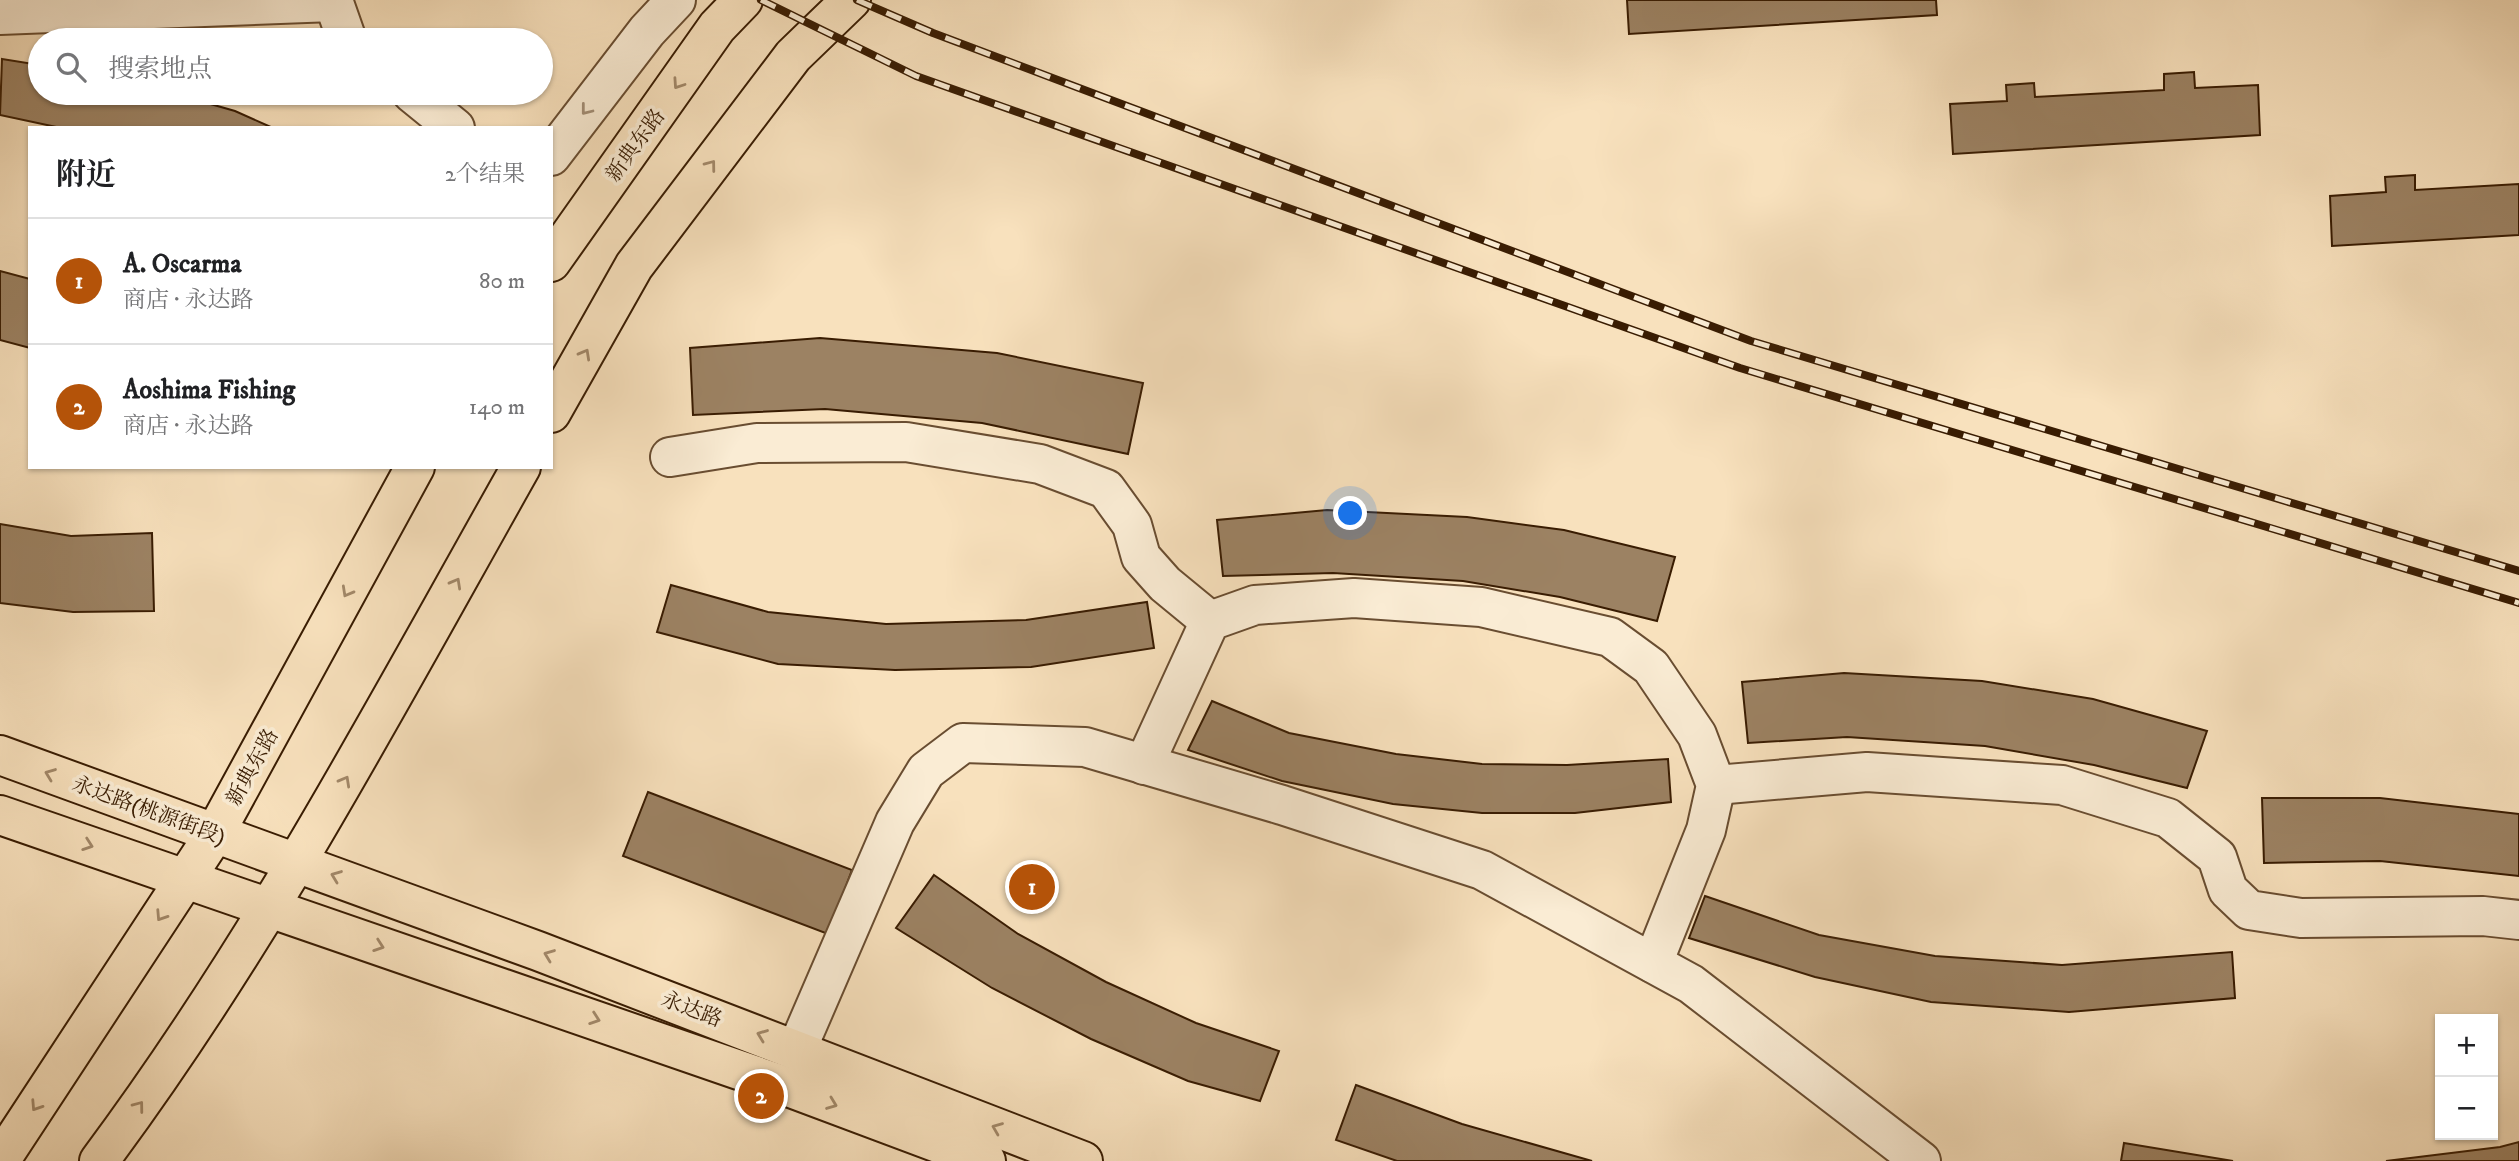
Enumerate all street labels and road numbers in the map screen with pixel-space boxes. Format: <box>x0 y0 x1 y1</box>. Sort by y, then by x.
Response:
street label: 新典东路 <box>601 104 671 187</box>
street label: 新典东路 <box>221 724 285 811</box>
street label: 永达路(桃源街段) <box>69 771 229 851</box>
street label: 永达路 <box>658 987 726 1033</box>

